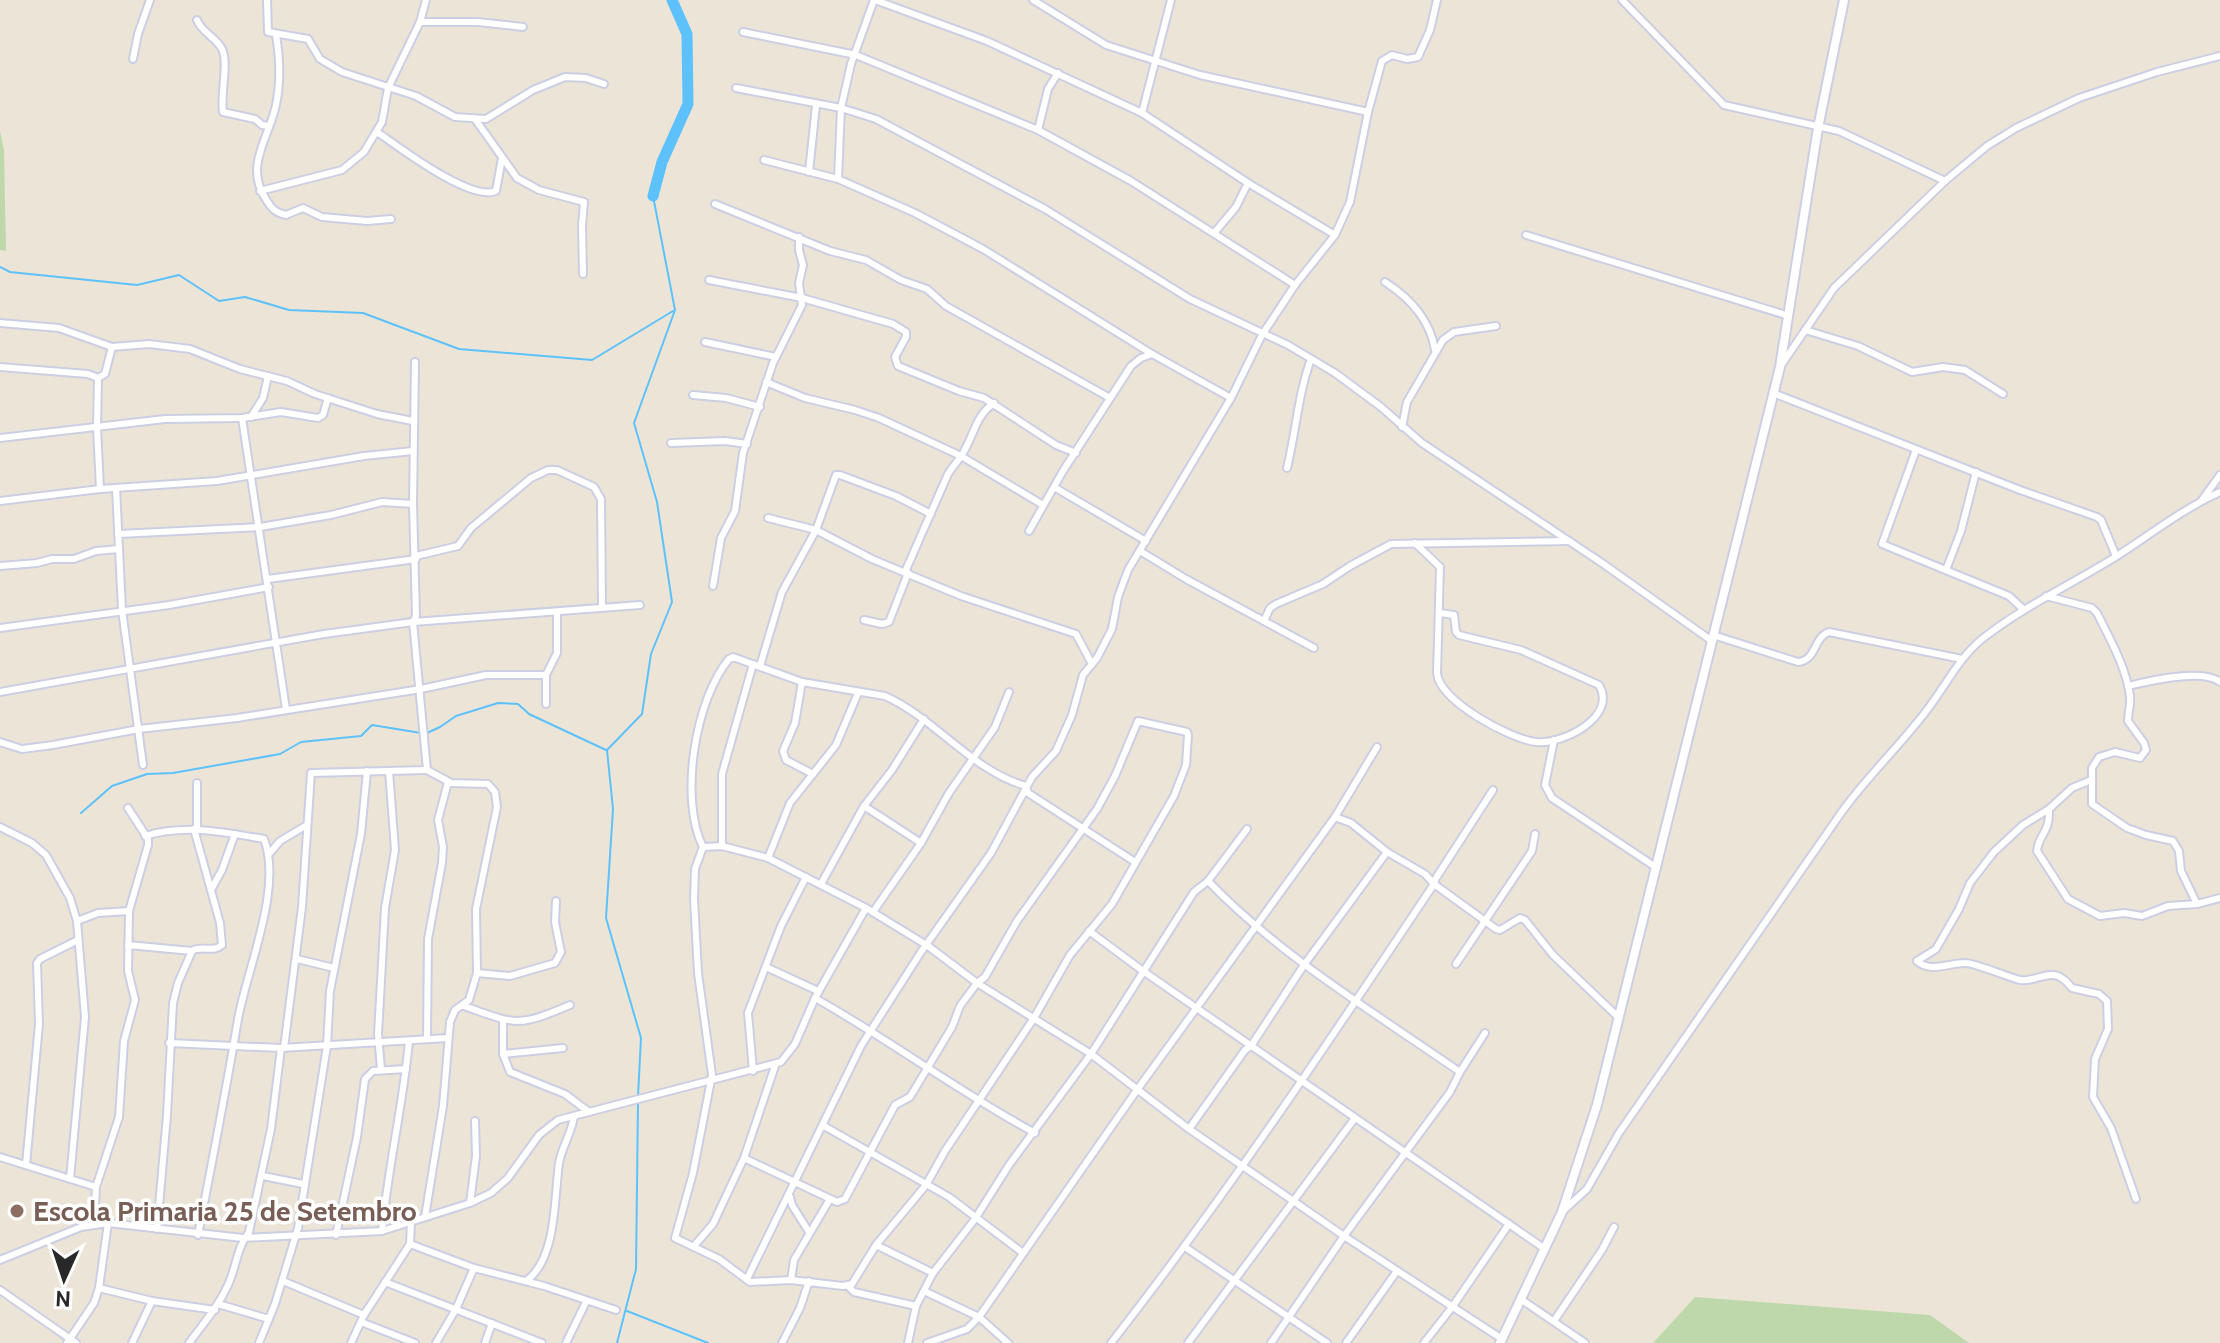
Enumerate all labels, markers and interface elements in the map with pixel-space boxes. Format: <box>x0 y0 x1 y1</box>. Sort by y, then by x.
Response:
place label: Escola Primaria 25 de Setembro <box>33 1194 417 1228</box>
marker: Escola Primaria 25 de Setembro <box>8 1202 26 1220</box>
north arrow <box>24 1239 104 1319</box>
text: N <box>55 1285 71 1312</box>

